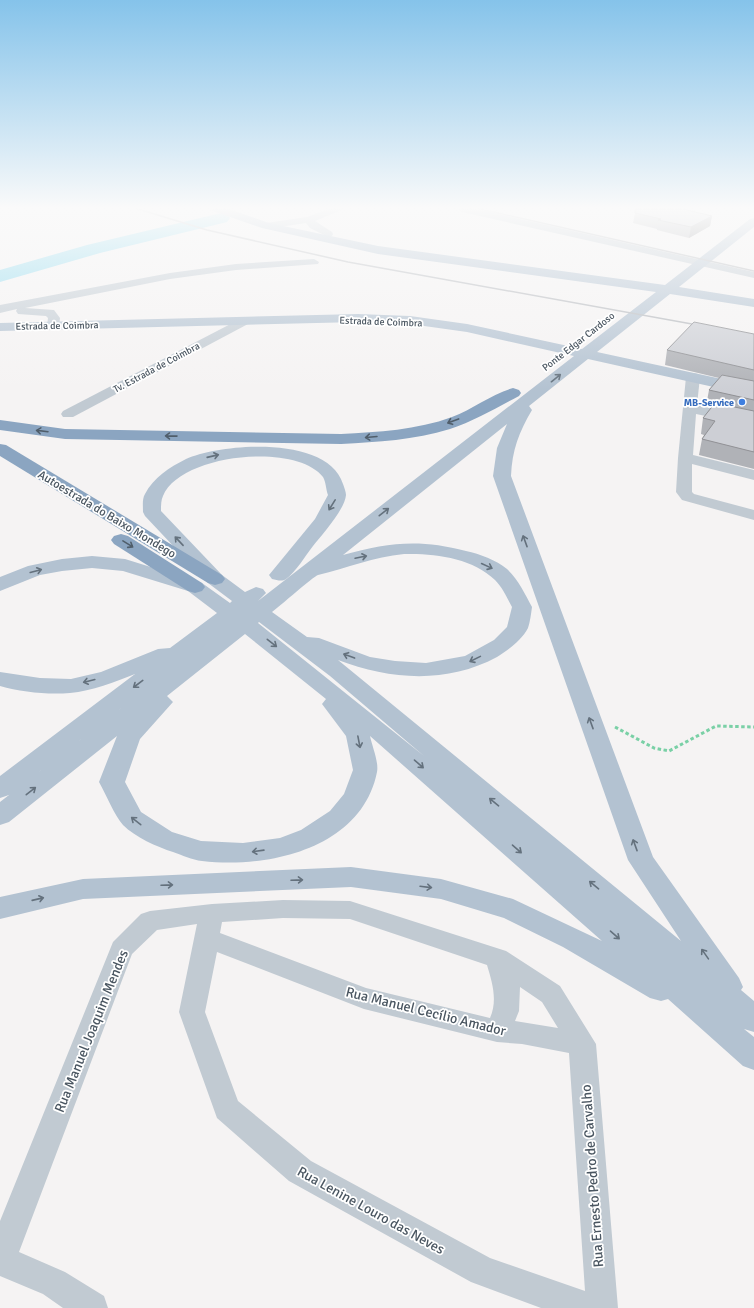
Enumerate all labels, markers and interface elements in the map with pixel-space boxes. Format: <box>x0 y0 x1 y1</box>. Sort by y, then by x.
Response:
street label: Ponte Edgar Cardoso <box>540 310 617 374</box>
street label: Estrada de Coimbra <box>339 315 423 329</box>
street label: Estrada de Coimbra <box>15 319 99 333</box>
street label: Tv. Estrada de Coimbra <box>111 340 202 396</box>
one-way arrow <box>551 374 562 382</box>
place label: MB-Service <box>684 397 734 409</box>
marker: MB-Service <box>737 397 747 407</box>
one-way arrow <box>447 418 459 426</box>
one-way arrow <box>36 427 49 435</box>
one-way arrow <box>165 432 178 440</box>
one-way arrow <box>365 434 378 441</box>
one-way arrow <box>206 451 219 459</box>
street label: Autoestrada do Baixo Mondego <box>35 467 178 562</box>
one-way arrow <box>328 499 336 510</box>
one-way arrow <box>378 508 389 517</box>
one-way arrow <box>174 535 183 546</box>
one-way arrow <box>521 535 529 547</box>
one-way arrow <box>122 540 133 548</box>
one-way arrow <box>354 552 367 560</box>
one-way arrow <box>481 563 493 570</box>
one-way arrow <box>29 566 42 574</box>
one-way arrow <box>266 639 277 648</box>
one-way arrow <box>343 652 355 660</box>
one-way arrow <box>470 656 482 663</box>
one-way arrow <box>83 678 96 686</box>
one-way arrow <box>132 680 143 688</box>
one-way arrow <box>587 716 594 729</box>
one-way arrow <box>355 735 363 748</box>
one-way arrow <box>413 760 424 769</box>
one-way arrow <box>25 787 36 796</box>
one-way arrow <box>489 797 500 806</box>
one-way arrow <box>131 816 142 825</box>
one-way arrow <box>631 839 639 851</box>
one-way arrow <box>512 845 522 854</box>
one-way arrow <box>252 847 265 855</box>
one-way arrow <box>290 876 303 883</box>
one-way arrow <box>589 880 599 889</box>
one-way arrow <box>160 882 173 889</box>
one-way arrow <box>419 883 432 891</box>
one-way arrow <box>31 895 44 903</box>
one-way arrow <box>610 930 620 939</box>
street label: Rua Manuel Joaquim Mendes <box>51 947 132 1115</box>
one-way arrow <box>701 949 709 960</box>
street label: Rua Manuel Cecílio Amador <box>344 983 509 1040</box>
street label: Rua Ernesto Pedro de Carvalho <box>578 1084 607 1268</box>
street label: Rua Lenine Louro das Neves <box>294 1163 447 1258</box>

